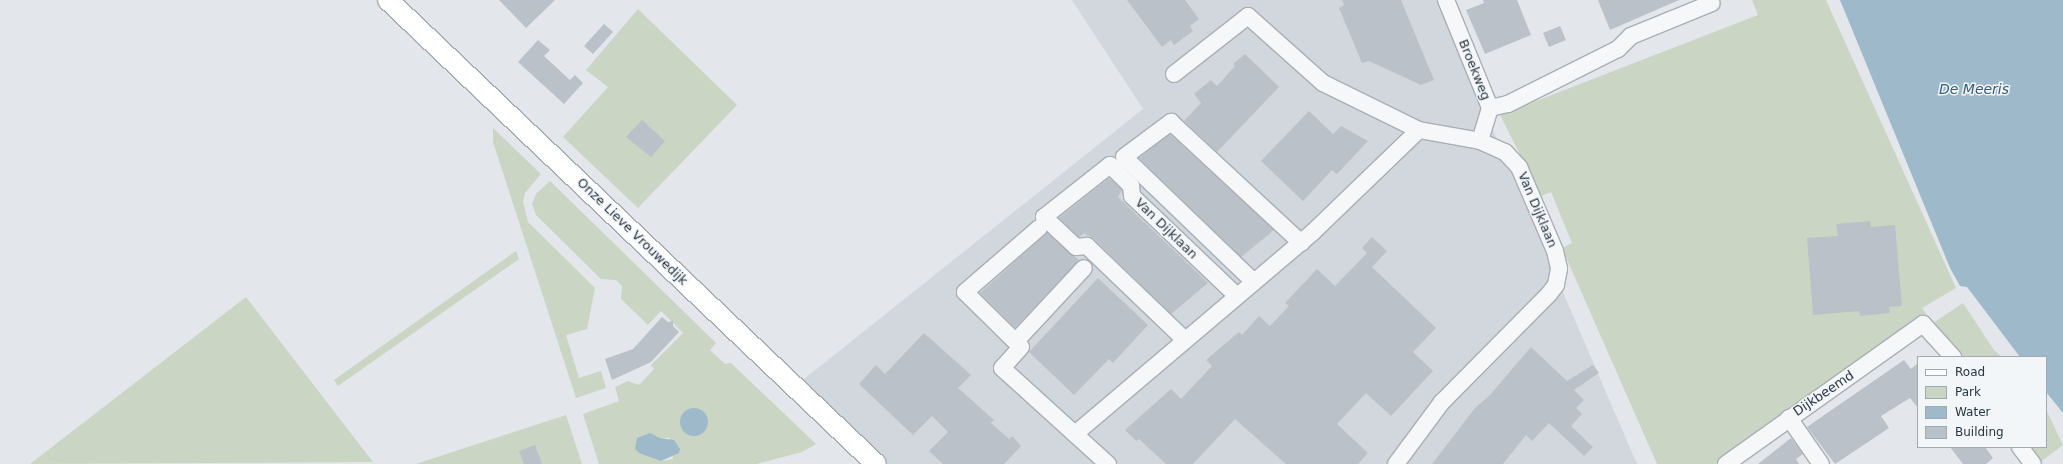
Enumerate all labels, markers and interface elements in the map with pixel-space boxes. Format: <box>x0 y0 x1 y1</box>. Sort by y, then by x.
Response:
street label: Broekweg <box>1455 37 1493 103</box>
water label: De Meeris <box>1939 81 2009 97</box>
street label: Van Dijklaan <box>1514 170 1560 250</box>
street label: Onze Lieve Vrouwedijk <box>573 175 691 289</box>
street label: Van Dijklaan <box>1132 195 1200 263</box>
legend <box>1917 356 2047 448</box>
text: Road <box>1955 365 1985 379</box>
street label: Dijkbeemd <box>1791 368 1857 420</box>
text: Park <box>1955 385 1981 399</box>
text: Water <box>1955 405 1990 419</box>
text: Building <box>1955 425 2004 439</box>

